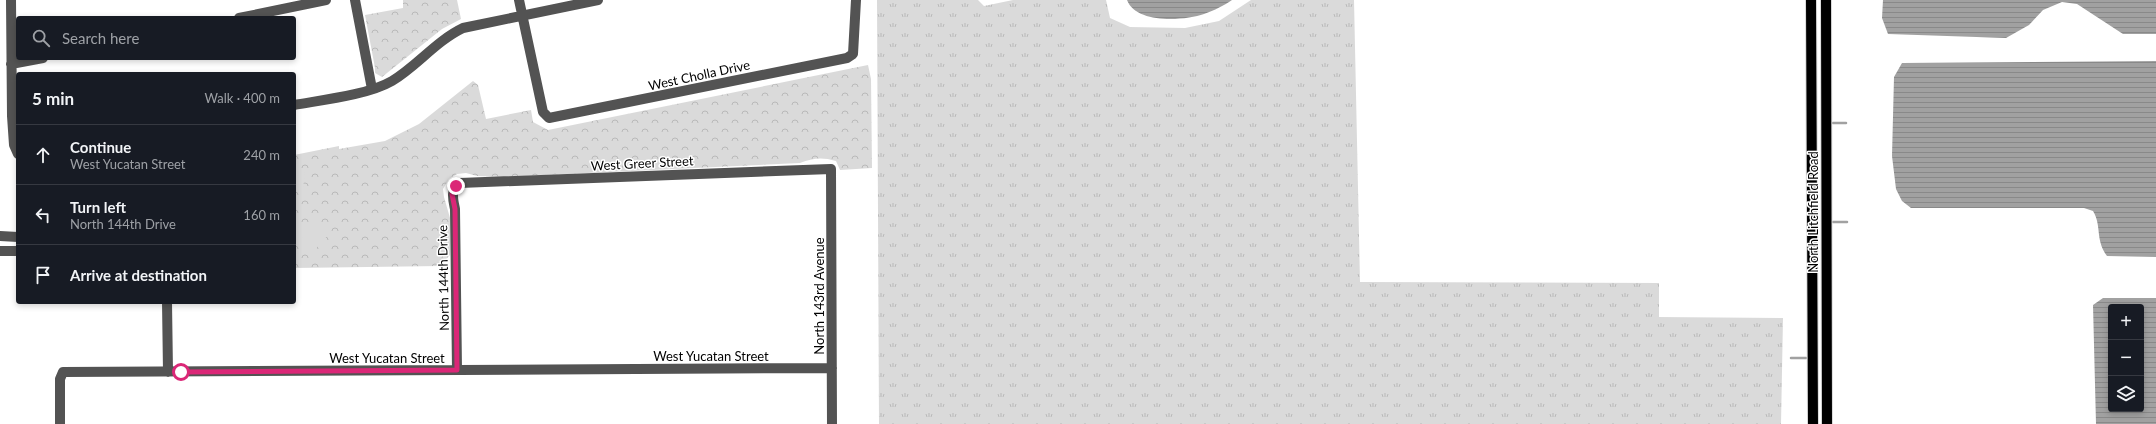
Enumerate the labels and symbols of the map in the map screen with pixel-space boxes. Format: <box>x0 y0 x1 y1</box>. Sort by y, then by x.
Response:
street label: West Cholla Drive <box>647 56 751 94</box>
street label: North Litchfield Road <box>1805 151 1821 273</box>
street label: West Greer Street <box>590 152 694 174</box>
route end <box>447 177 465 195</box>
street label: North 144th Drive <box>434 225 452 331</box>
street label: North 143rd Avenue <box>811 237 827 355</box>
street label: West Yucatan Street <box>653 348 769 364</box>
street label: West Yucatan Street <box>329 350 445 366</box>
route start <box>172 363 190 381</box>

